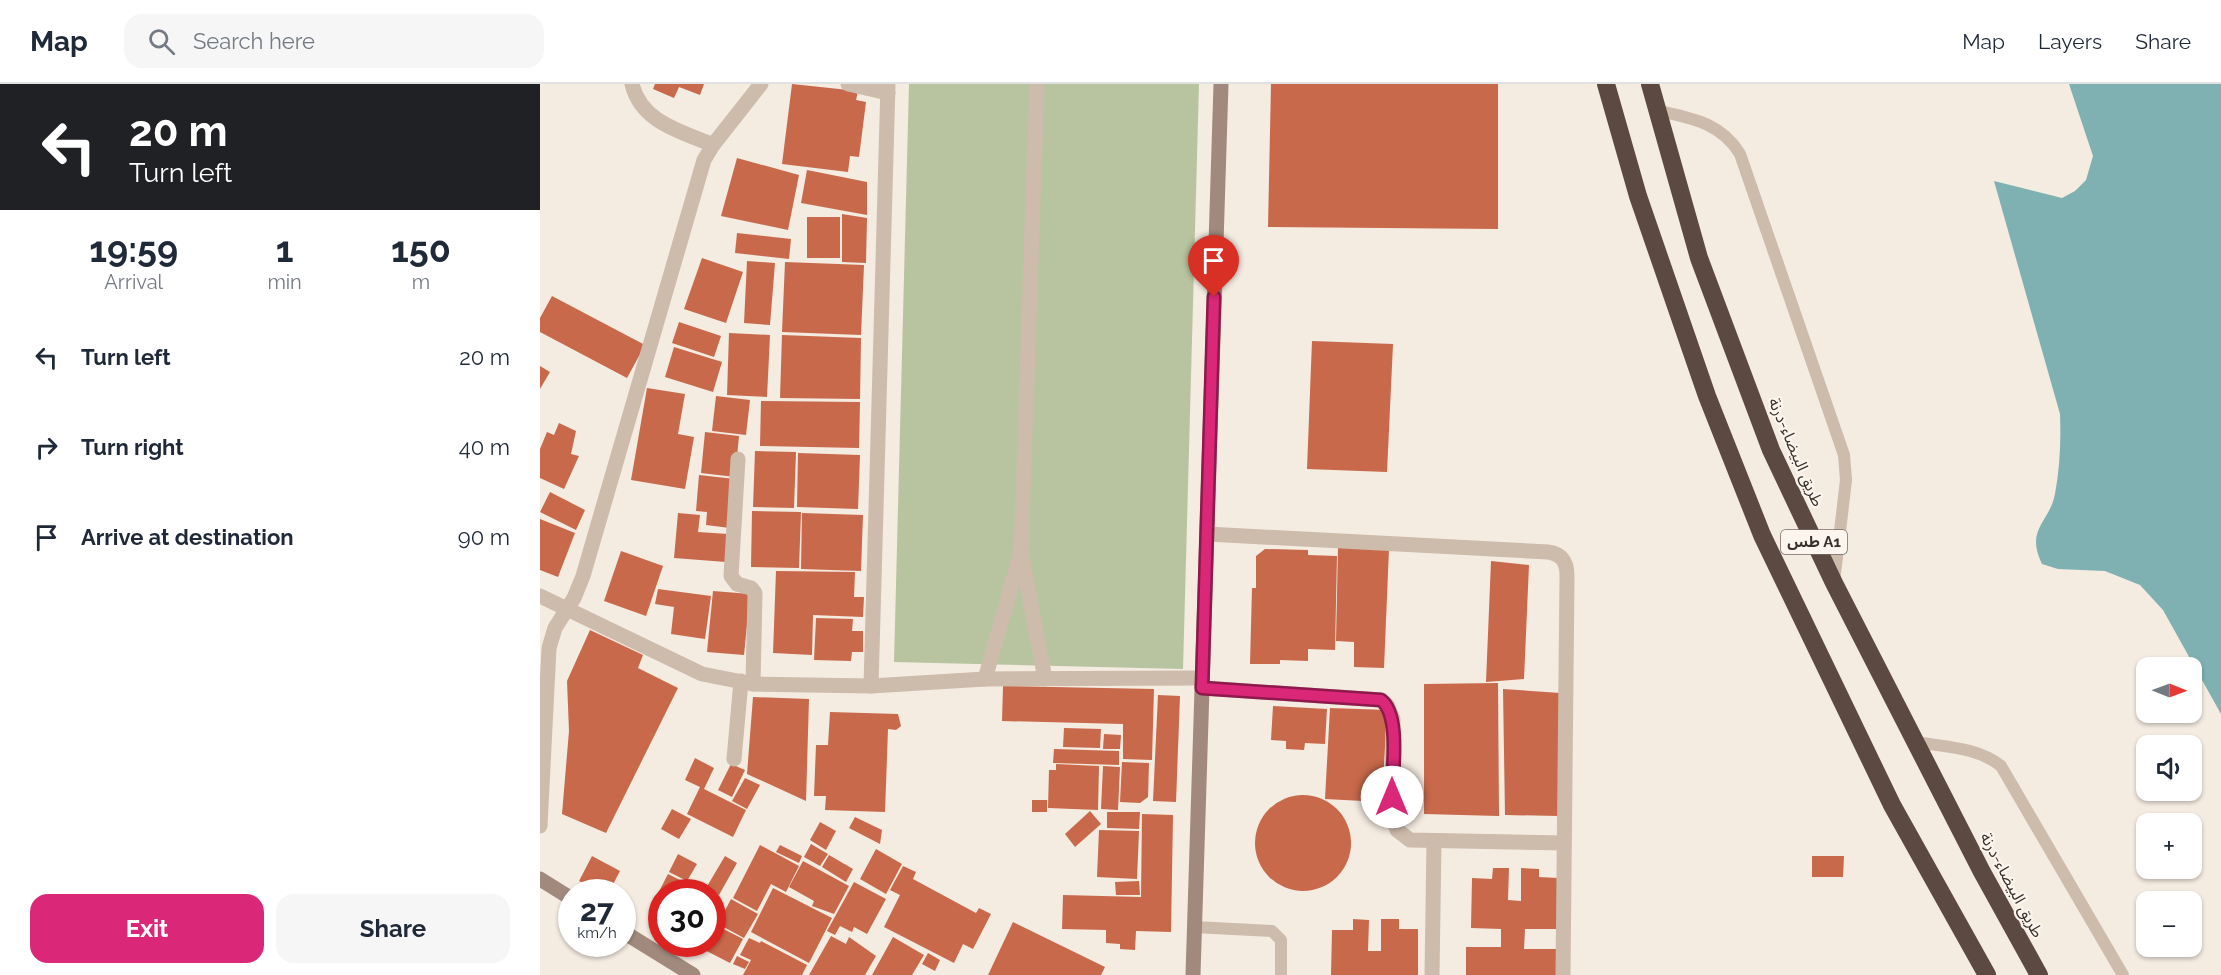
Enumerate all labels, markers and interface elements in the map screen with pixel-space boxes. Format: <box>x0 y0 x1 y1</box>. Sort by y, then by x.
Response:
search box <box>124 14 544 68</box>
text: Map <box>30 25 88 58</box>
icon: search <box>145 25 178 58</box>
text: Search here <box>193 28 315 54</box>
text: Map <box>1962 29 2005 54</box>
text: Layers <box>2038 29 2102 54</box>
text: Share <box>2135 29 2191 54</box>
text: 20 m <box>129 107 228 156</box>
icon: left <box>30 108 108 186</box>
text: Turn left <box>129 157 232 188</box>
text: 19:59 <box>89 228 178 270</box>
text: 1 <box>276 228 293 270</box>
text: 150 <box>391 228 451 270</box>
pin <box>1188 235 1239 297</box>
icon: arrive <box>1197 244 1230 277</box>
text: Arrival <box>104 270 163 294</box>
text: min <box>267 270 302 294</box>
text: m <box>412 270 430 294</box>
icon: left <box>30 341 63 374</box>
text: Turn left <box>81 344 171 370</box>
text: 20 m <box>459 344 510 370</box>
street label: طريق البيضاء-درنة <box>1764 395 1828 510</box>
icon: right <box>30 431 63 464</box>
text: Turn right <box>81 434 184 460</box>
text: 40 m <box>459 434 510 460</box>
icon: arrive <box>30 521 63 554</box>
text: Arrive at destination <box>81 524 294 550</box>
text: 90 m <box>458 524 510 550</box>
road number: طس A1 <box>1781 530 1847 554</box>
north arrow <box>2136 657 2202 723</box>
map controls <box>2136 657 2202 957</box>
button: sound <box>2136 735 2202 801</box>
position arrow <box>1360 765 1424 829</box>
button: + <box>2136 813 2202 879</box>
street label: طريق البيضاء-درنة <box>1975 829 2048 941</box>
speed limit sign: 30 <box>648 879 726 957</box>
button: − <box>2136 891 2202 957</box>
text: 27 <box>580 893 614 928</box>
button: Exit <box>30 894 264 963</box>
button: Share <box>276 894 510 963</box>
text: km/h <box>577 924 617 942</box>

